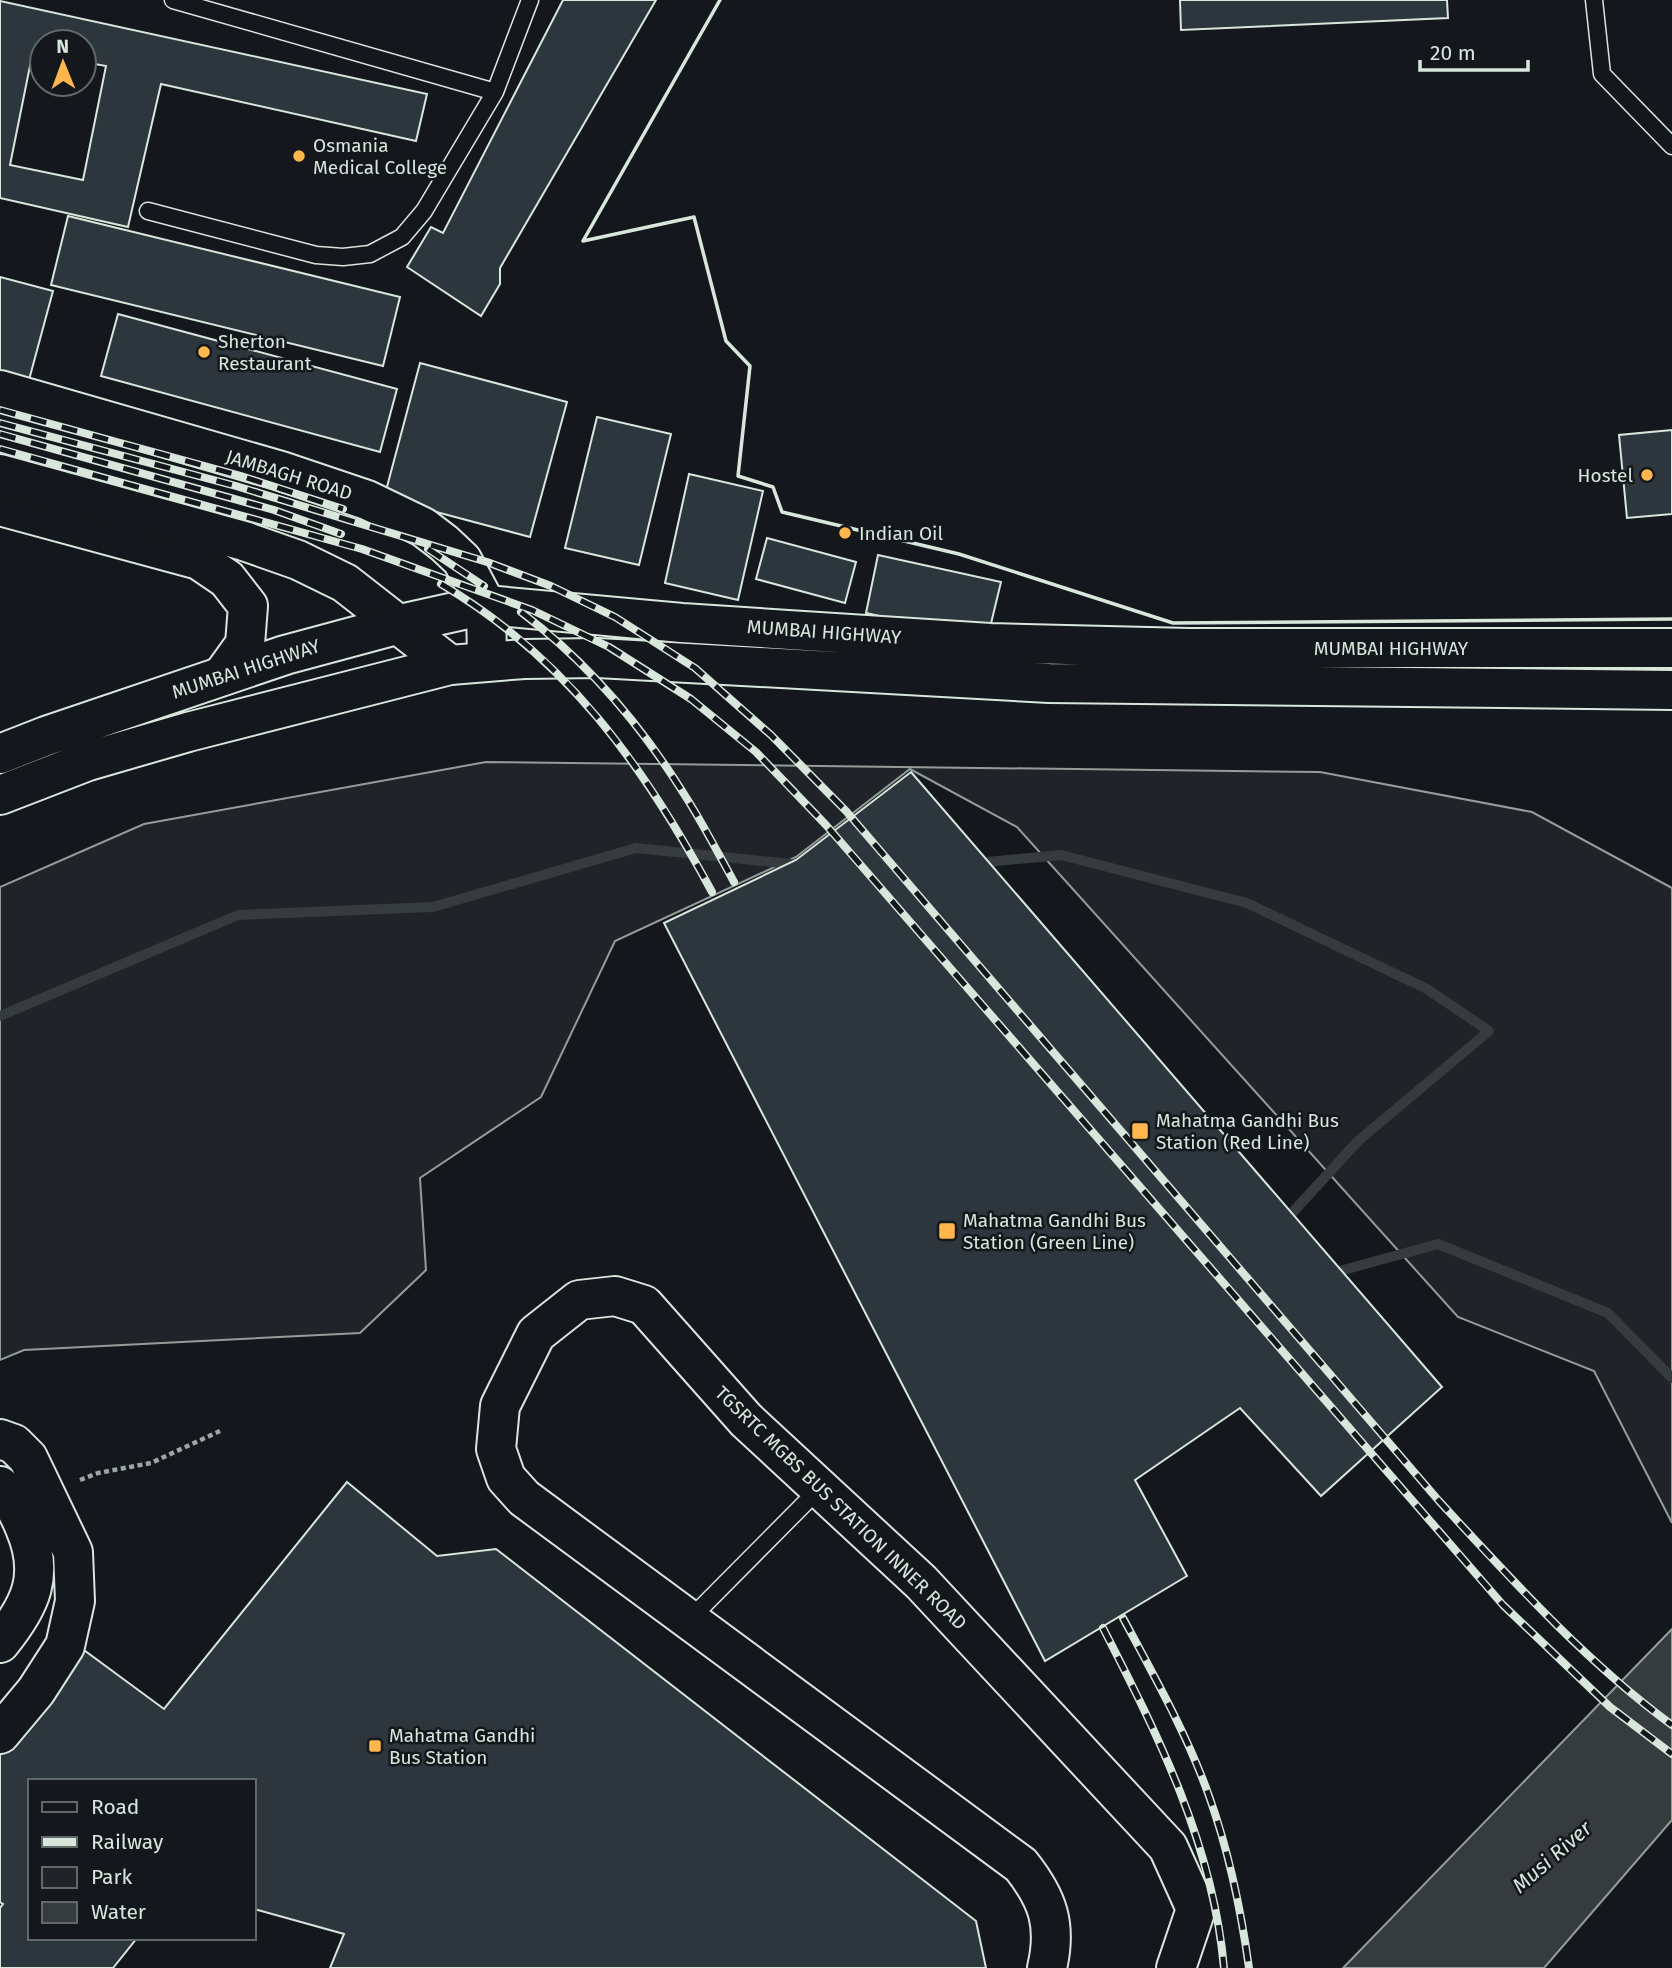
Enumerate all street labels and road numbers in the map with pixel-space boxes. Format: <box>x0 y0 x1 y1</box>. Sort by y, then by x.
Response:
street label: JAMBAGH ROAD <box>223 445 355 505</box>
street label: MUMBAI HIGHWAY <box>746 615 902 649</box>
street label: MUMBAI HIGHWAY <box>169 634 324 704</box>
street label: MUMBAI HIGHWAY <box>1314 637 1469 660</box>
street label: TGSRTC MGBS BUS STATION INNER ROAD <box>710 1381 972 1635</box>

